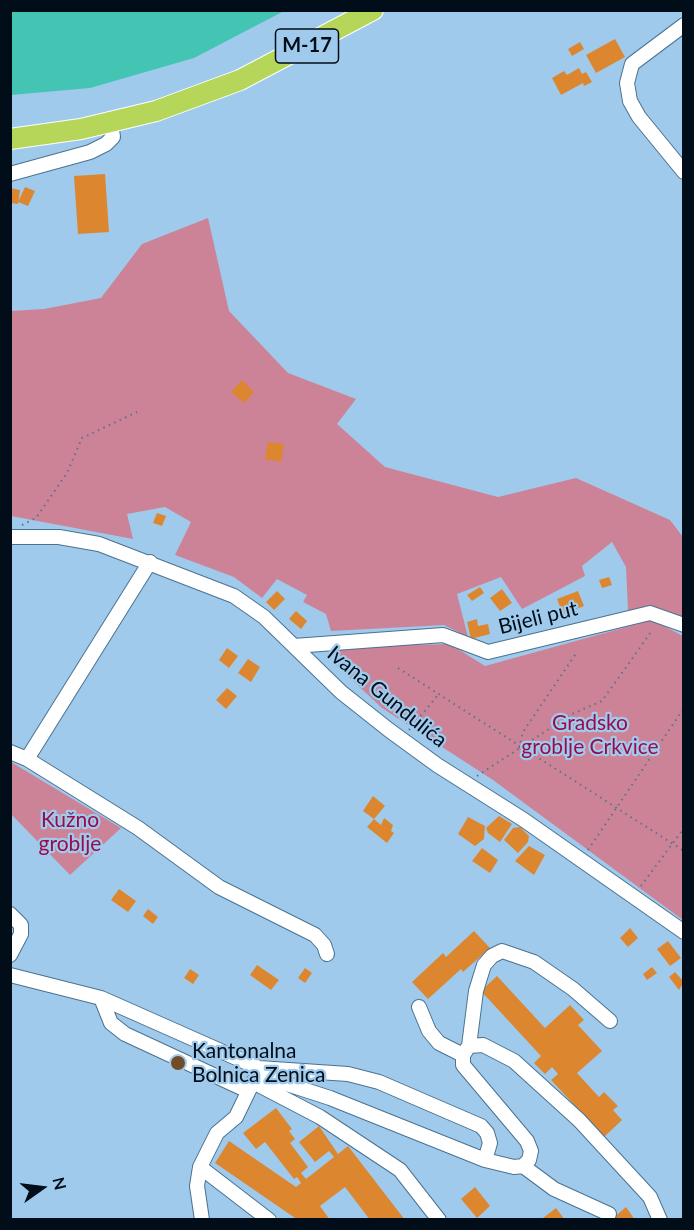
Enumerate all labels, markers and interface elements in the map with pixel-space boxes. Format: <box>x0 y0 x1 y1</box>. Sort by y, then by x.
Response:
road number: M-17 <box>276 29 338 63</box>
street label: Bijeli put <box>496 596 580 640</box>
street label: Ivana Gundulića <box>322 641 452 753</box>
park label: Gradsko groblje Crkvice <box>521 710 659 760</box>
park label: Kužno groblje <box>39 807 101 857</box>
place label: Kantonalna Bolnica Zenica <box>192 1038 325 1088</box>
marker: Kantonalna Bolnica Zenica <box>169 1054 187 1072</box>
north arrow <box>12 1158 72 1218</box>
text: N <box>49 1175 71 1192</box>

